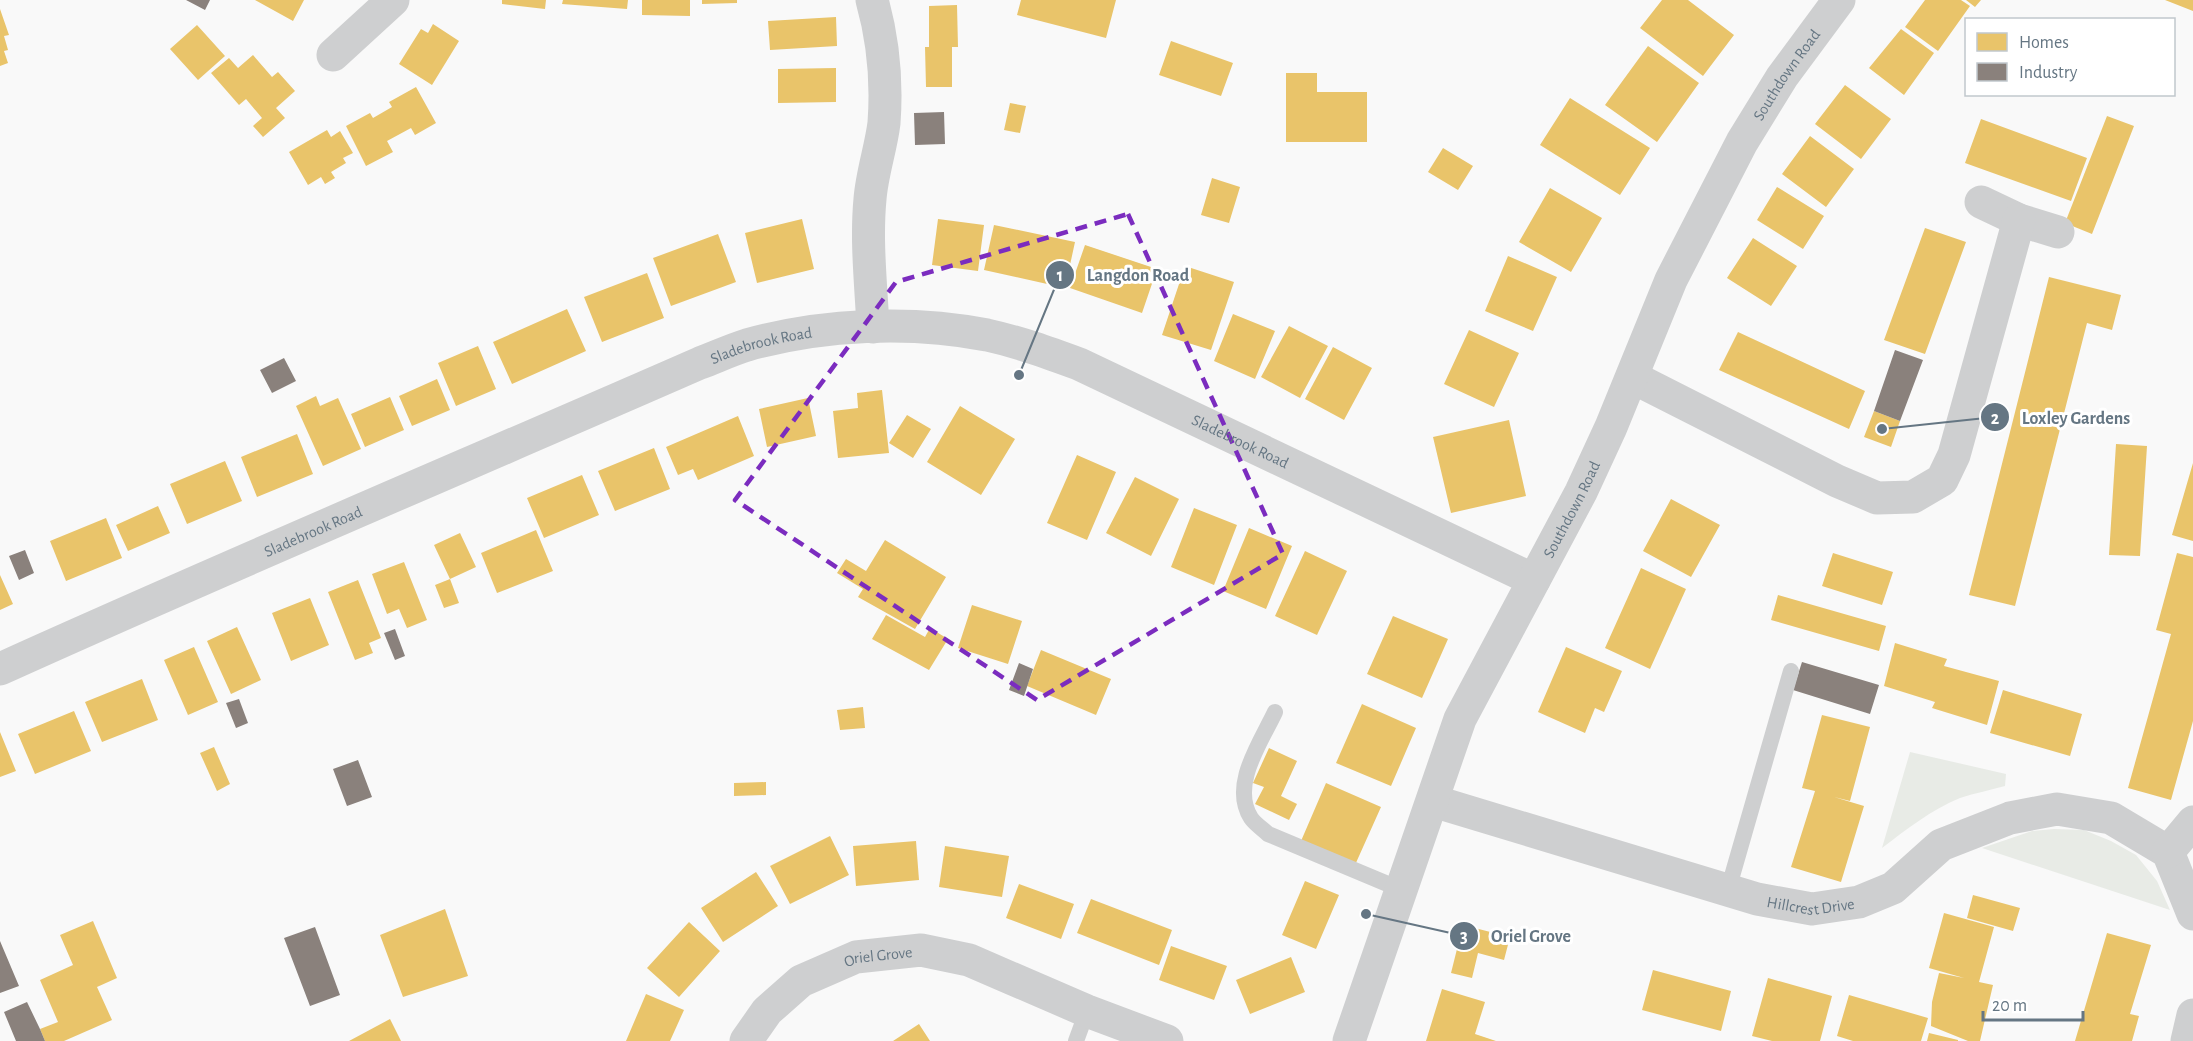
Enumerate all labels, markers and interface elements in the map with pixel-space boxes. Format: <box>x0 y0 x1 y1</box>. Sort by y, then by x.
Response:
legend <box>1965 18 2175 96</box>
street label: Southdown Road <box>1750 27 1823 123</box>
text: Homes <box>2019 34 2069 52</box>
text: Industry <box>2019 64 2078 82</box>
callout: Langdon Road <box>1045 257 1202 293</box>
text: 1 <box>1057 267 1063 285</box>
text: Langdon Road <box>1087 267 1190 285</box>
street label: Sladebrook Road <box>708 325 813 367</box>
callout: Loxley Gardens <box>1980 399 2142 435</box>
text: 2 <box>1991 410 2000 428</box>
text: Loxley Gardens <box>2022 410 2130 428</box>
street label: Sladebrook Road <box>1189 412 1291 471</box>
street label: Southdown Road <box>1541 459 1603 561</box>
street label: Sladebrook Road <box>262 503 365 560</box>
street label: Hillcrest Drive <box>1766 894 1856 918</box>
callout: Oriel Grove <box>1449 918 1583 954</box>
text: 3 <box>1460 928 1468 946</box>
text: Oriel Grove <box>1491 928 1571 946</box>
street label: Oriel Grove <box>842 944 913 970</box>
scale bar <box>1983 984 2084 1022</box>
text: 20 m <box>1992 997 2027 1015</box>

